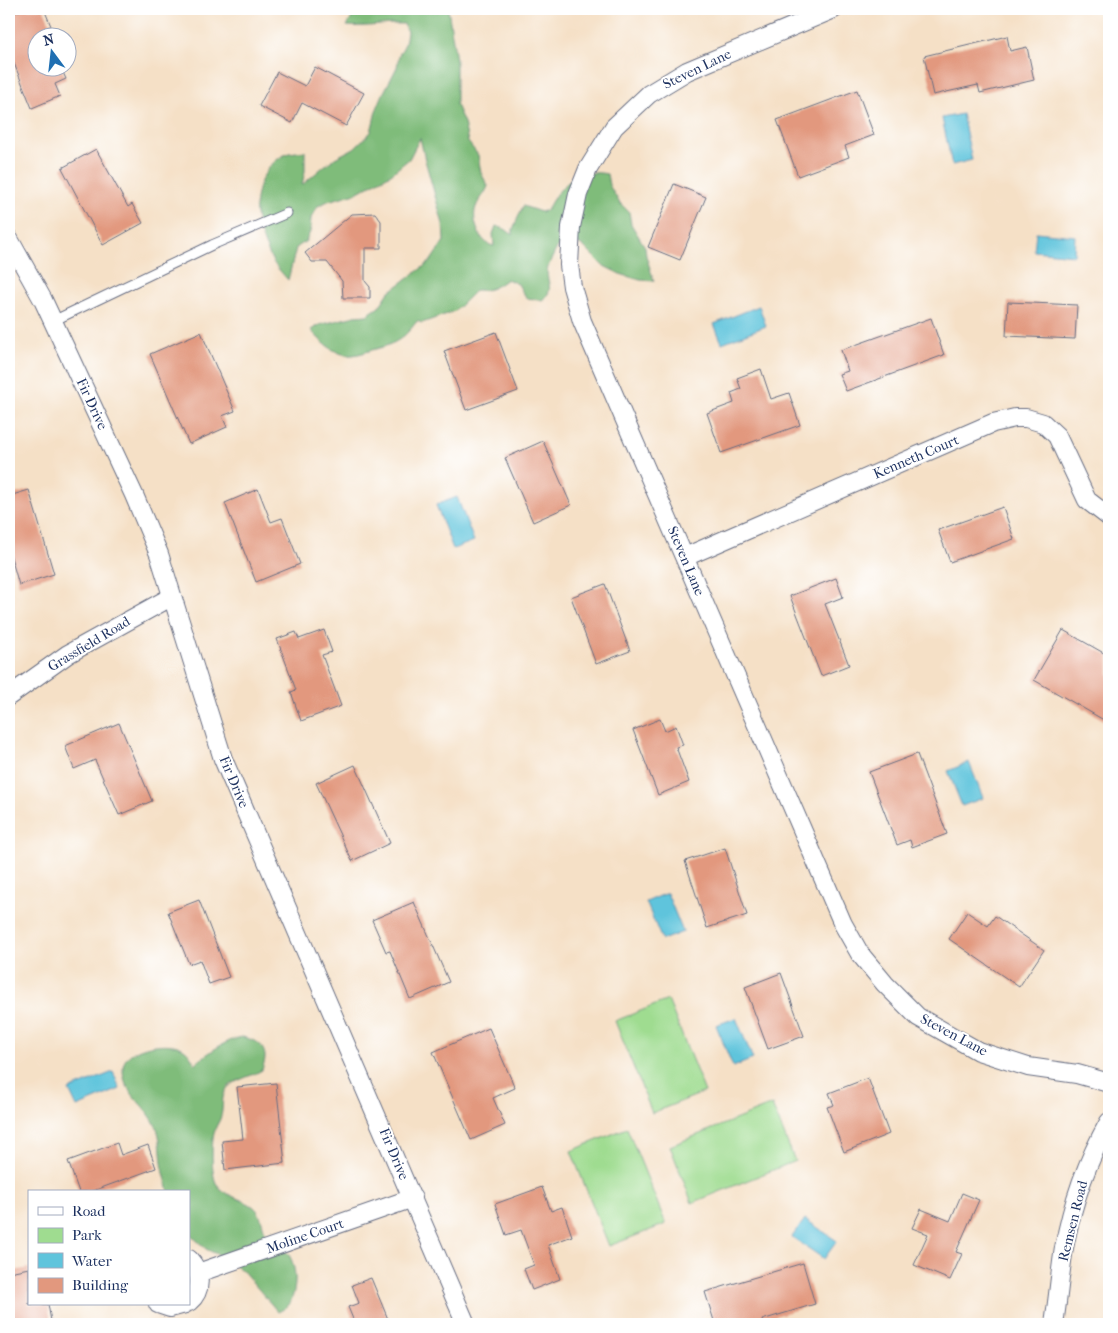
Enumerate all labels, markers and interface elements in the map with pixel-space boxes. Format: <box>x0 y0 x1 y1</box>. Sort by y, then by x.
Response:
north arrow <box>28 28 78 78</box>
text: N <box>41 30 56 50</box>
street label: Steven Lane <box>660 45 734 93</box>
street label: Fir Drive <box>73 376 111 432</box>
street label: Kenneth Court <box>871 431 961 483</box>
street label: Steven Lane <box>664 524 708 598</box>
street label: Grassfield Road <box>45 613 134 675</box>
street label: Fir Drive <box>215 753 253 811</box>
street label: Steven Lane <box>917 1010 991 1060</box>
street label: Fir Drive <box>375 1125 413 1183</box>
street label: Remsen Road <box>1055 1178 1091 1263</box>
legend <box>28 1190 190 1306</box>
text: Road <box>72 1202 106 1220</box>
street label: Moline Court <box>264 1215 346 1257</box>
text: Park <box>72 1226 102 1244</box>
text: Water <box>71 1252 112 1270</box>
text: Building <box>72 1276 129 1294</box>

